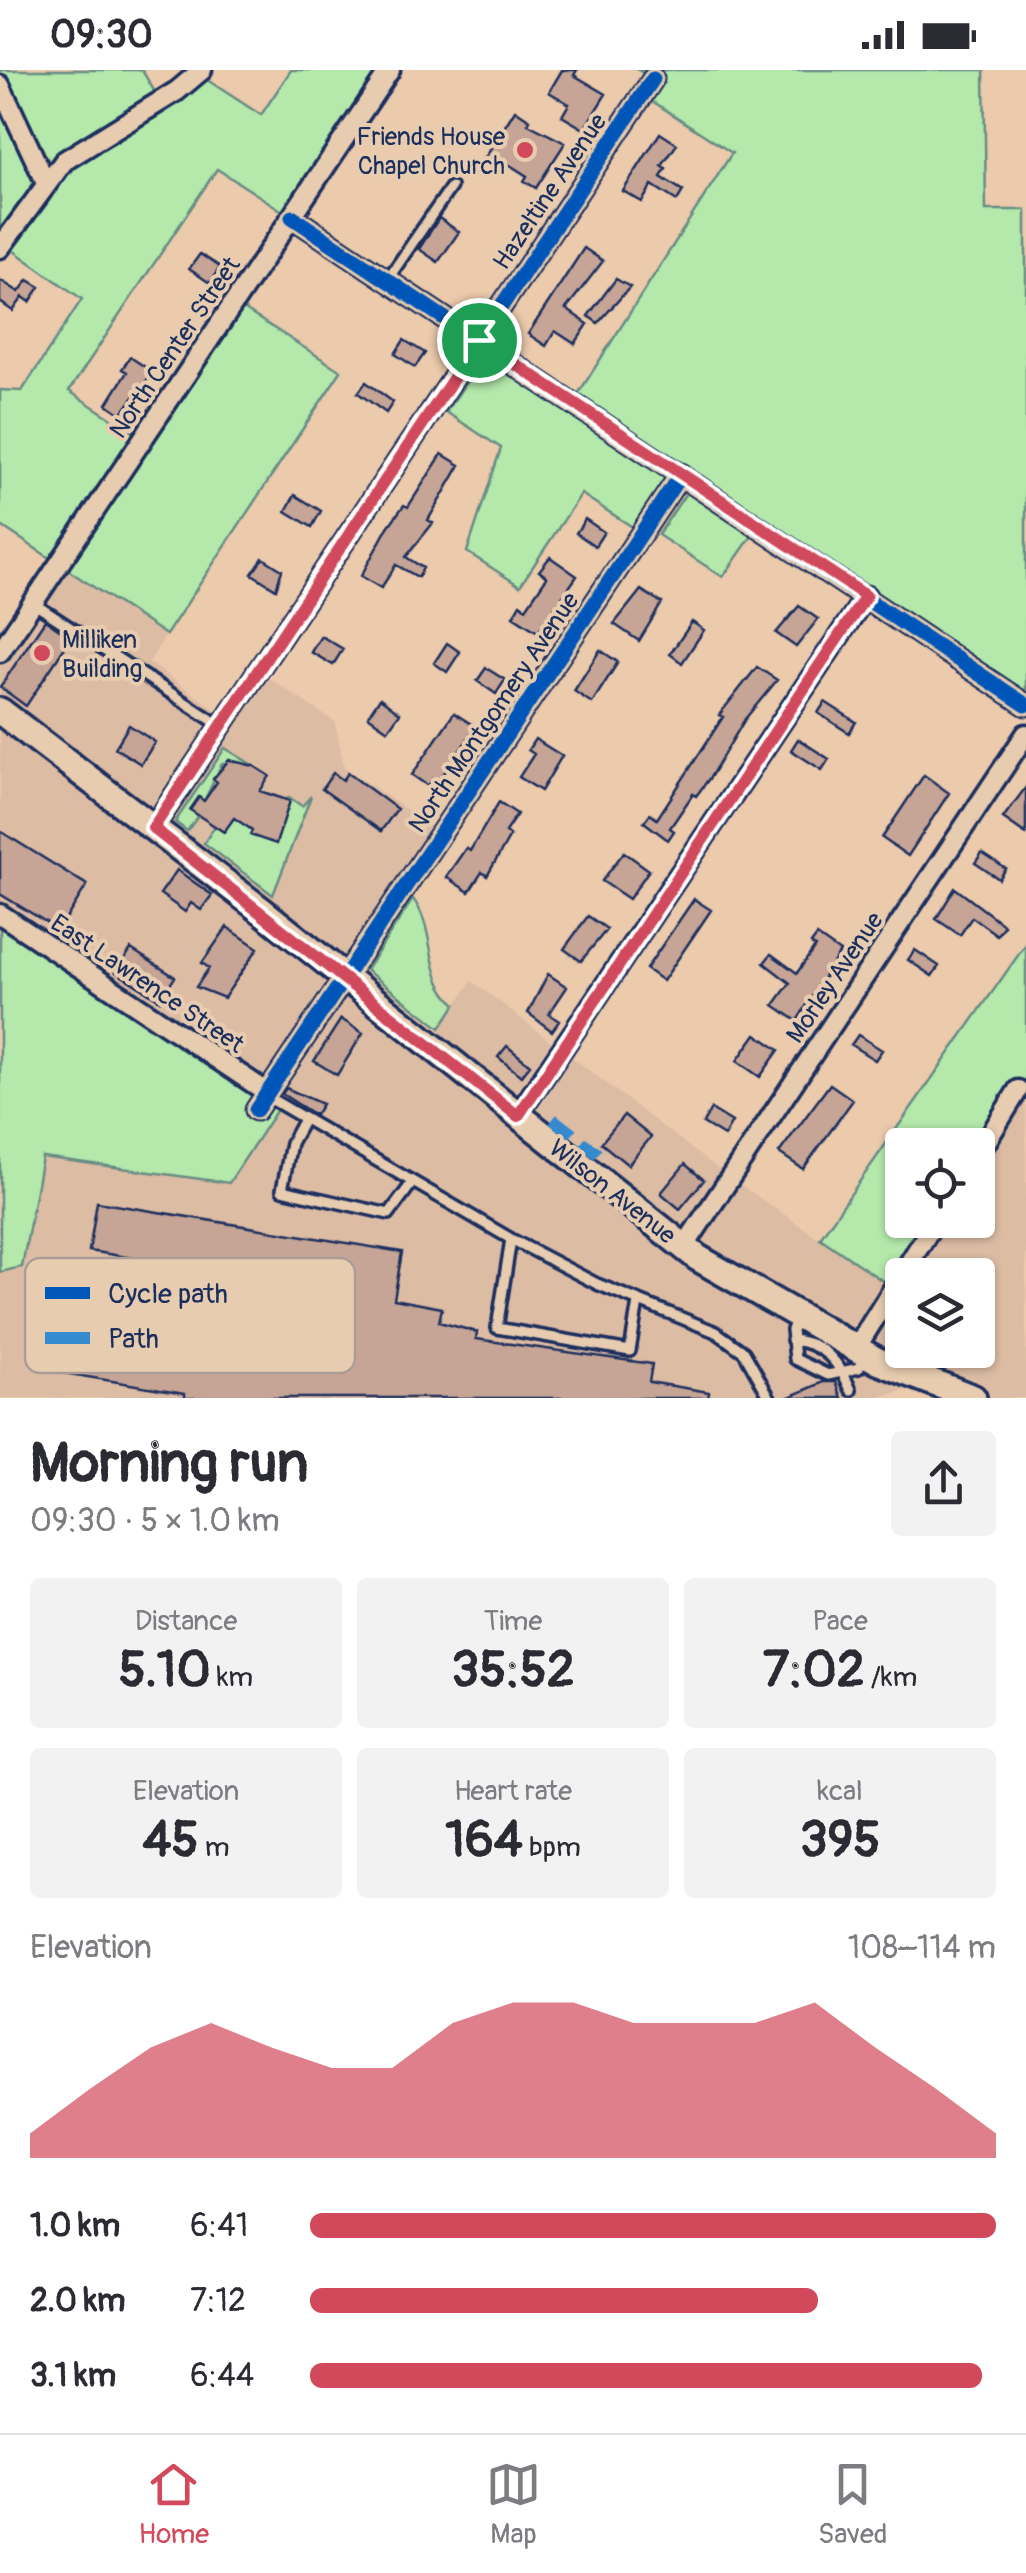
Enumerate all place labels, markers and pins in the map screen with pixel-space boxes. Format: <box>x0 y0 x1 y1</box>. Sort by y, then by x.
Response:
place label: Friends House Chapel Church <box>356 122 506 182</box>
marker: Friends House Chapel Church <box>514 139 536 161</box>
pin <box>437 298 522 383</box>
place label: Milliken Building <box>62 625 142 685</box>
marker: Milliken Building <box>31 642 53 664</box>

